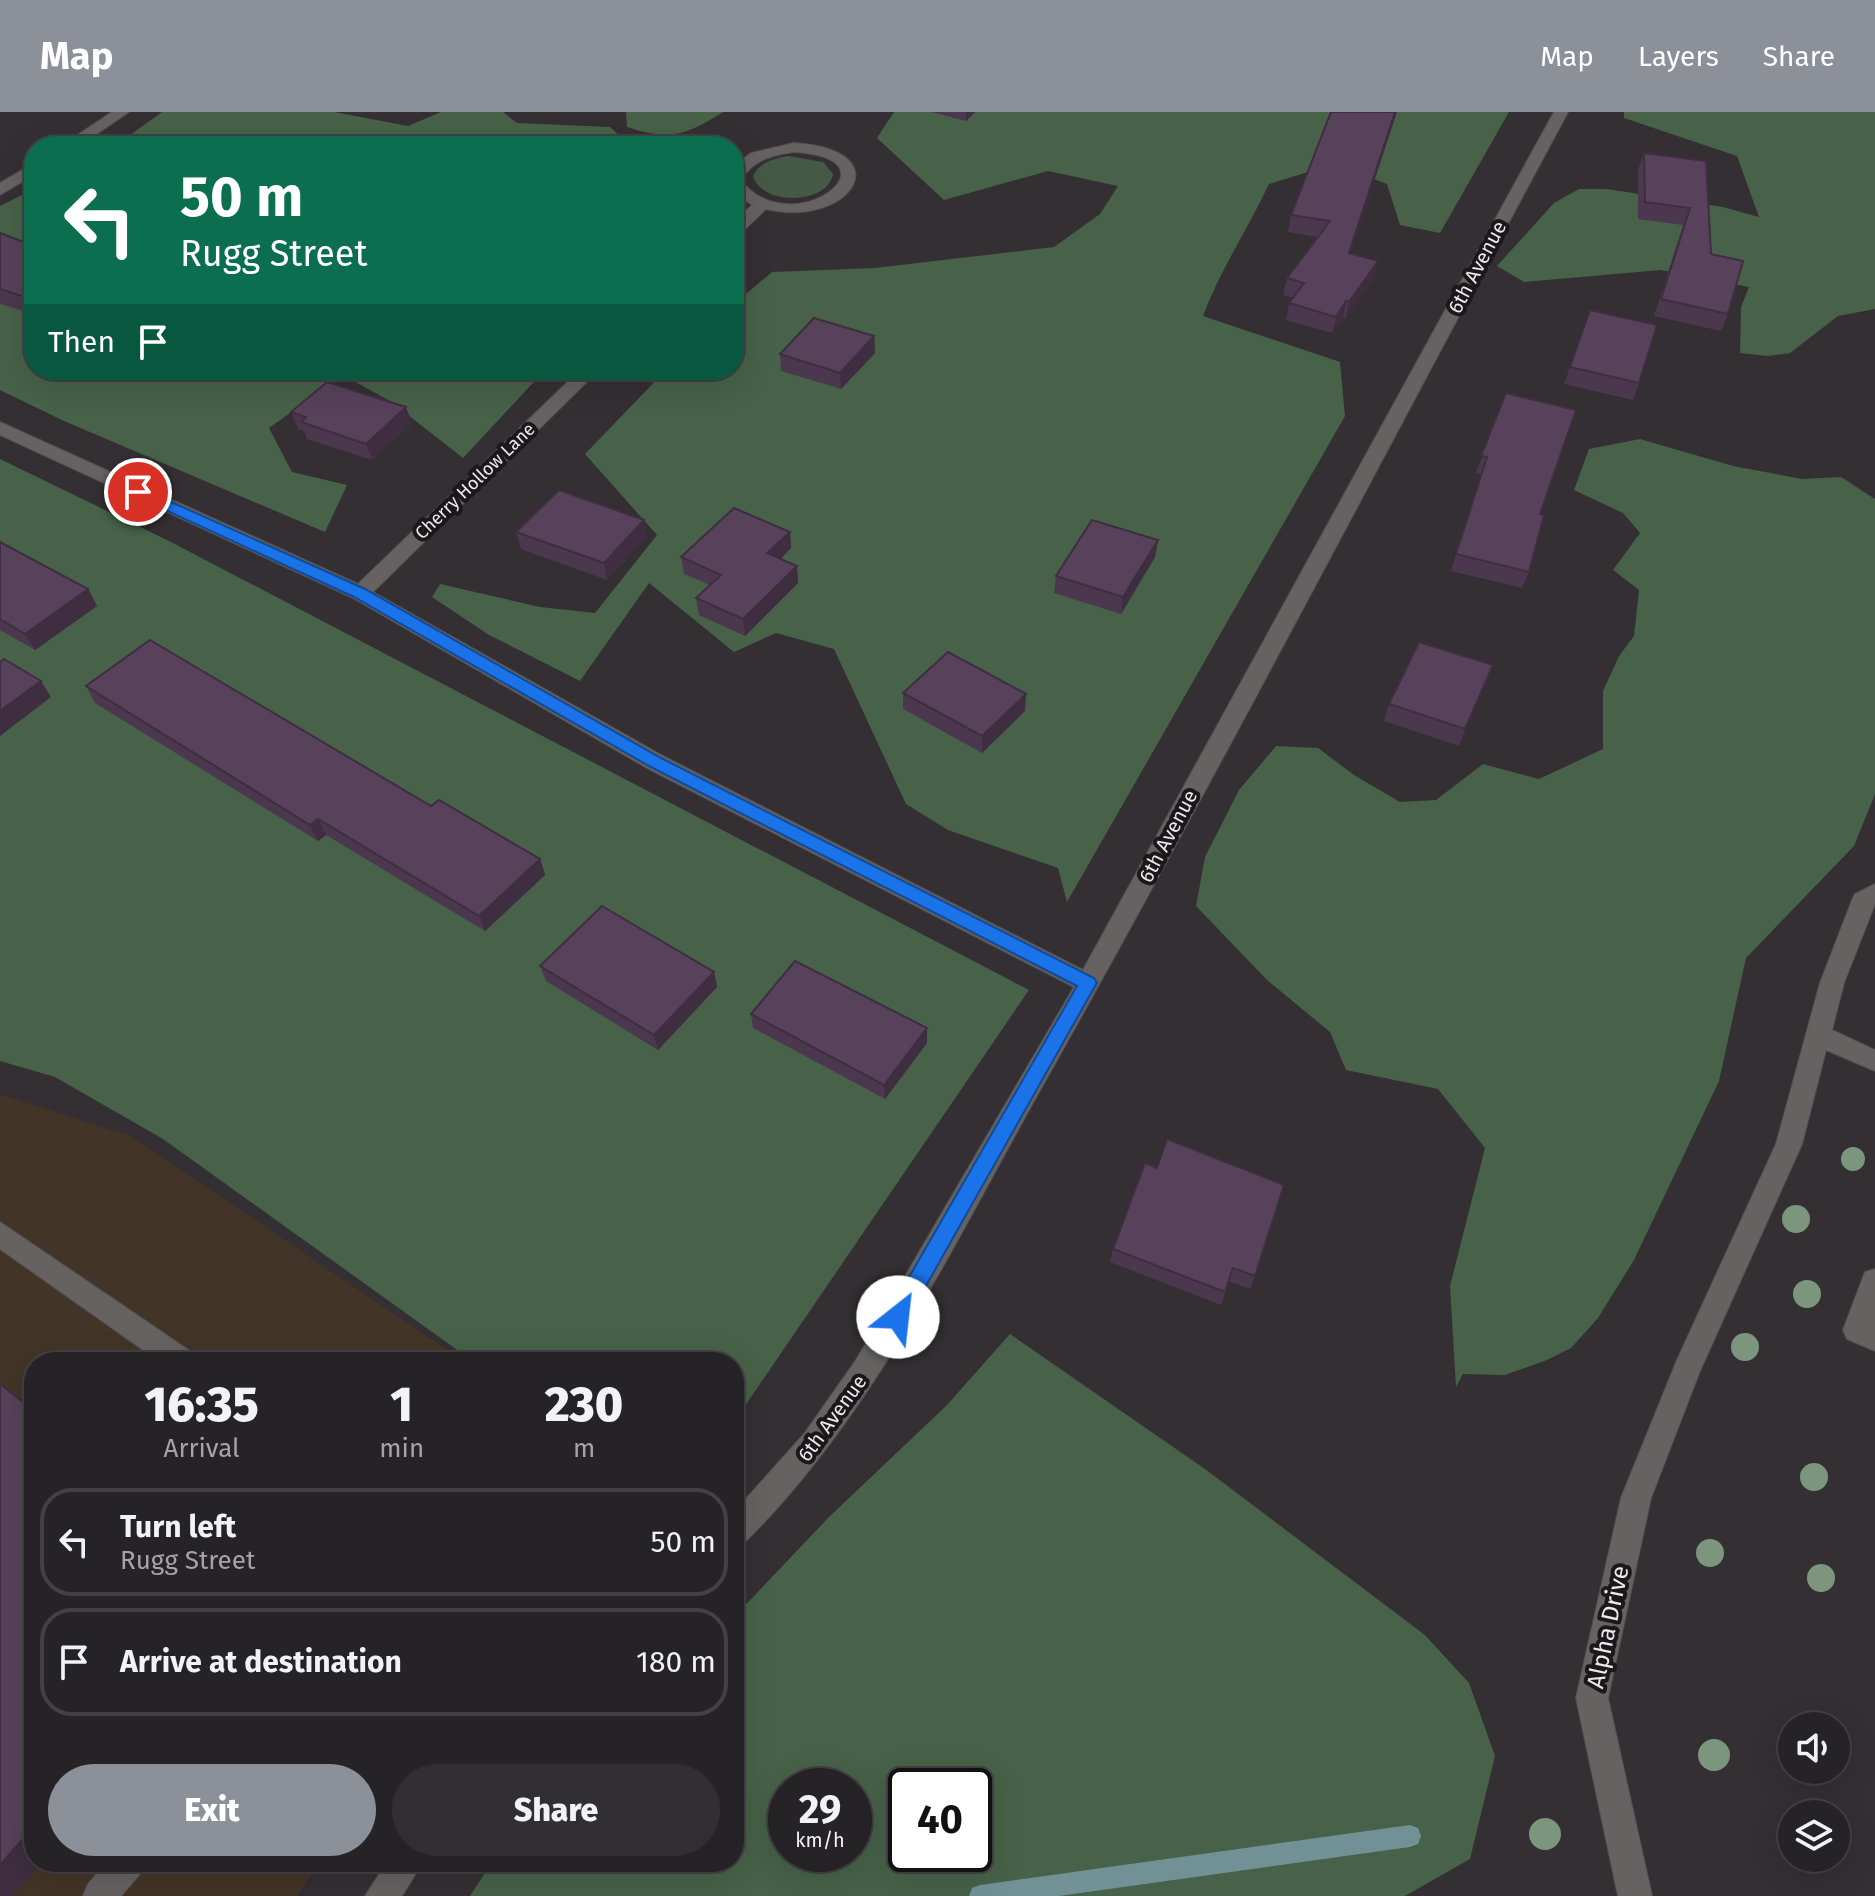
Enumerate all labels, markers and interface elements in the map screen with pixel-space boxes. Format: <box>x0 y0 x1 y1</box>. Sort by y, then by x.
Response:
text: Map <box>40 33 113 79</box>
text: Map <box>1540 40 1594 73</box>
text: Layers <box>1638 40 1719 73</box>
text: Share <box>1763 40 1835 73</box>
text: 50 m <box>180 164 303 231</box>
icon: left <box>48 168 152 272</box>
street label: 6th Avenue <box>1443 217 1511 317</box>
text: Rugg Street <box>180 232 367 276</box>
icon: arrive <box>131 320 175 364</box>
text: Then <box>48 324 115 360</box>
street label: Cherry Hollow Lane <box>410 418 540 544</box>
pin <box>104 458 172 526</box>
icon: arrive <box>116 470 160 514</box>
street label: 6th Avenue <box>1134 786 1202 886</box>
position arrow <box>856 1275 940 1359</box>
street label: 6th Avenue <box>793 1370 871 1466</box>
text: 16:35 <box>145 1376 259 1434</box>
text: 1 <box>390 1376 413 1434</box>
text: 230 <box>545 1376 623 1434</box>
text: Arrival <box>164 1433 240 1464</box>
text: min <box>379 1433 424 1464</box>
text: m <box>573 1433 595 1464</box>
text: Turn left <box>120 1509 236 1545</box>
icon: left <box>52 1520 96 1564</box>
text: 50 m <box>651 1524 716 1560</box>
text: Rugg Street <box>120 1545 255 1576</box>
street label: Alpha Drive <box>1581 1563 1635 1691</box>
icon: arrive <box>52 1640 96 1684</box>
text: Arrive at destination <box>120 1644 402 1680</box>
text: 180 m <box>636 1644 716 1680</box>
map controls <box>1778 1712 1850 1872</box>
button: sound <box>1778 1712 1850 1784</box>
button: Exit <box>48 1764 376 1856</box>
button: Share <box>392 1764 720 1856</box>
speed limit sign: 40 <box>888 1768 992 1872</box>
text: 29 <box>799 1786 841 1834</box>
button: layers <box>1778 1800 1850 1872</box>
text: km/h <box>795 1828 845 1852</box>

